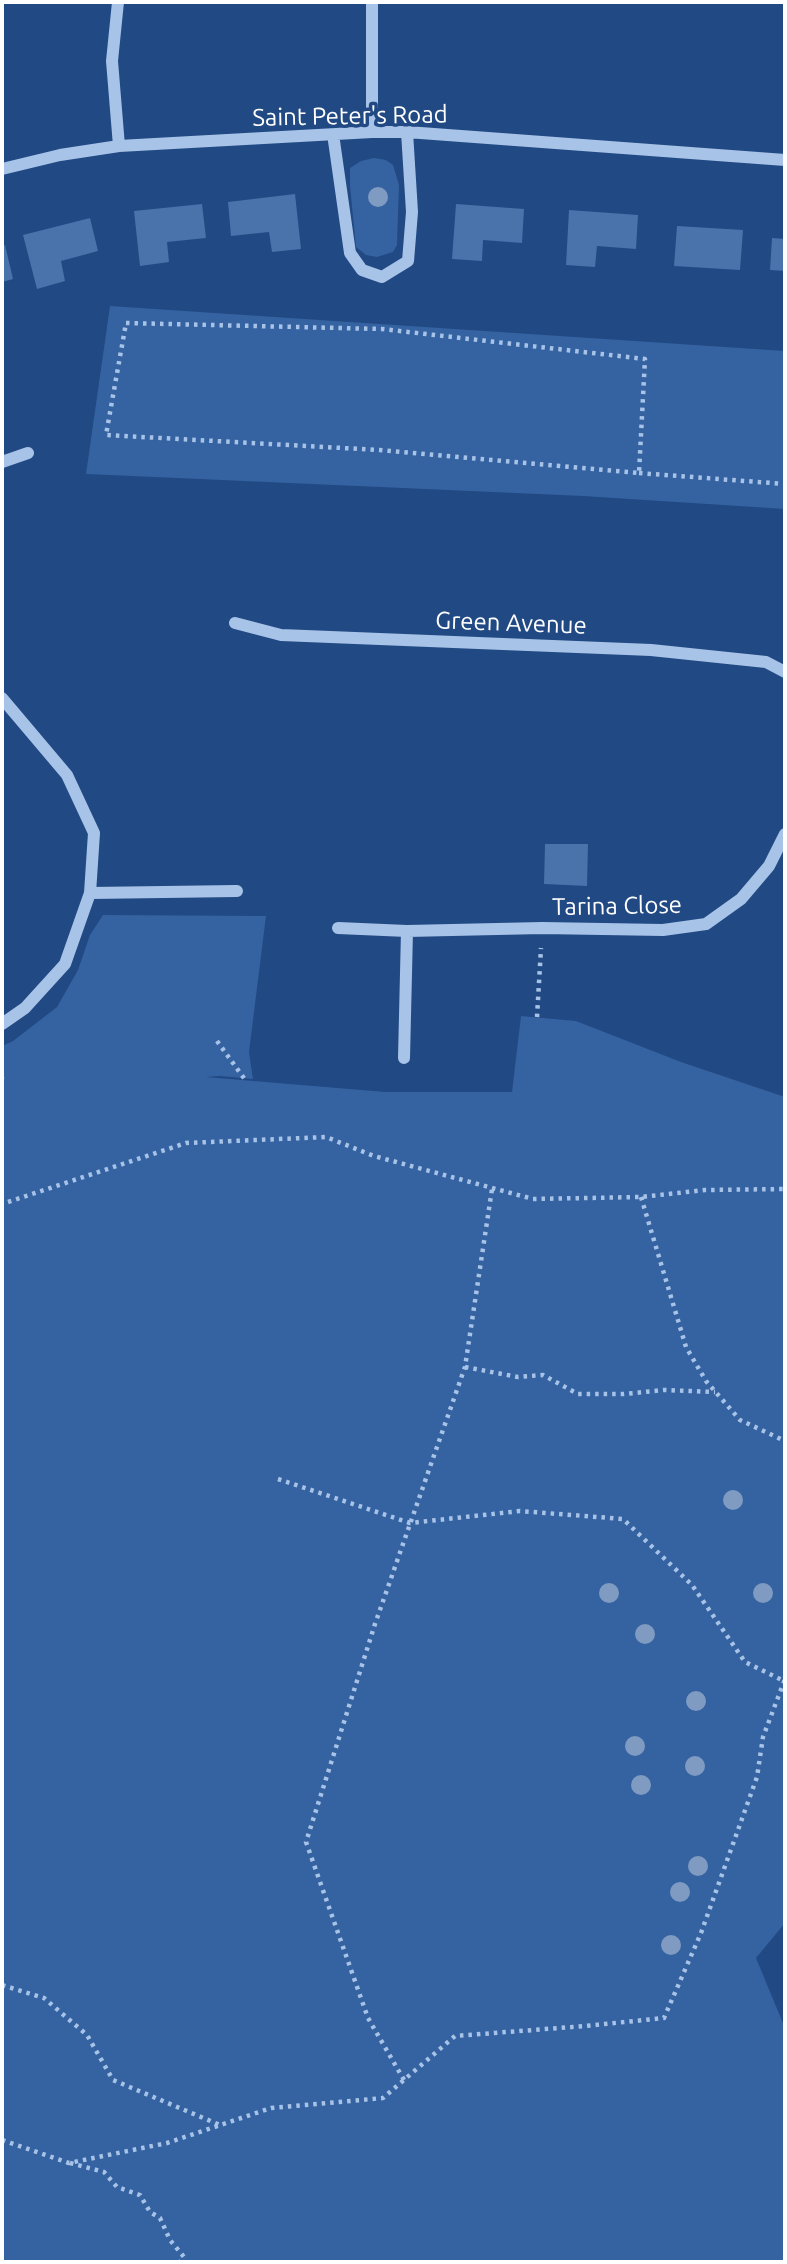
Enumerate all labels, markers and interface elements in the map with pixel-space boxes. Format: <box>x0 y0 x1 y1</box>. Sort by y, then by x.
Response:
street label: Saint Peter's Road <box>252 100 448 132</box>
street label: Green Avenue <box>435 606 587 640</box>
street label: Tarina Close <box>552 890 682 922</box>

